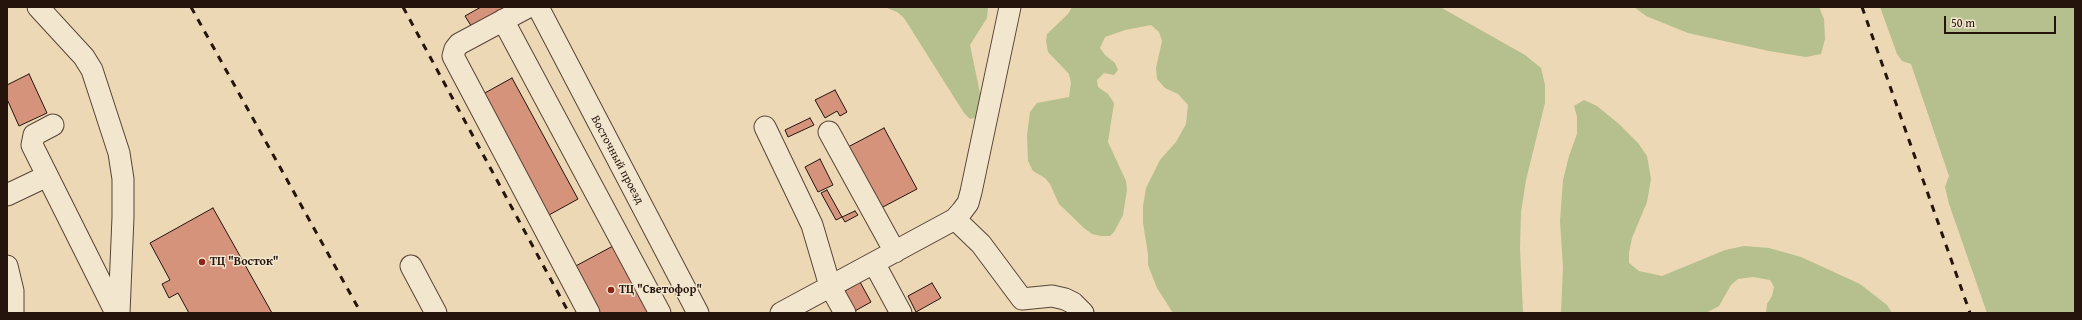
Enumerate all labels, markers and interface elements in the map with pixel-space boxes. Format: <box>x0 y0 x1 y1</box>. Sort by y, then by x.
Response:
scale bar <box>1946 8 2058 34</box>
text: 50 m <box>1951 14 1975 31</box>
street label: Восточный проезд <box>588 113 646 207</box>
place label: ТЦ "Восток" <box>210 255 279 269</box>
marker: ТЦ "Восток" <box>197 257 207 267</box>
place label: ТЦ "Светофор" <box>619 283 702 297</box>
marker: ТЦ "Светофор" <box>606 285 616 295</box>

